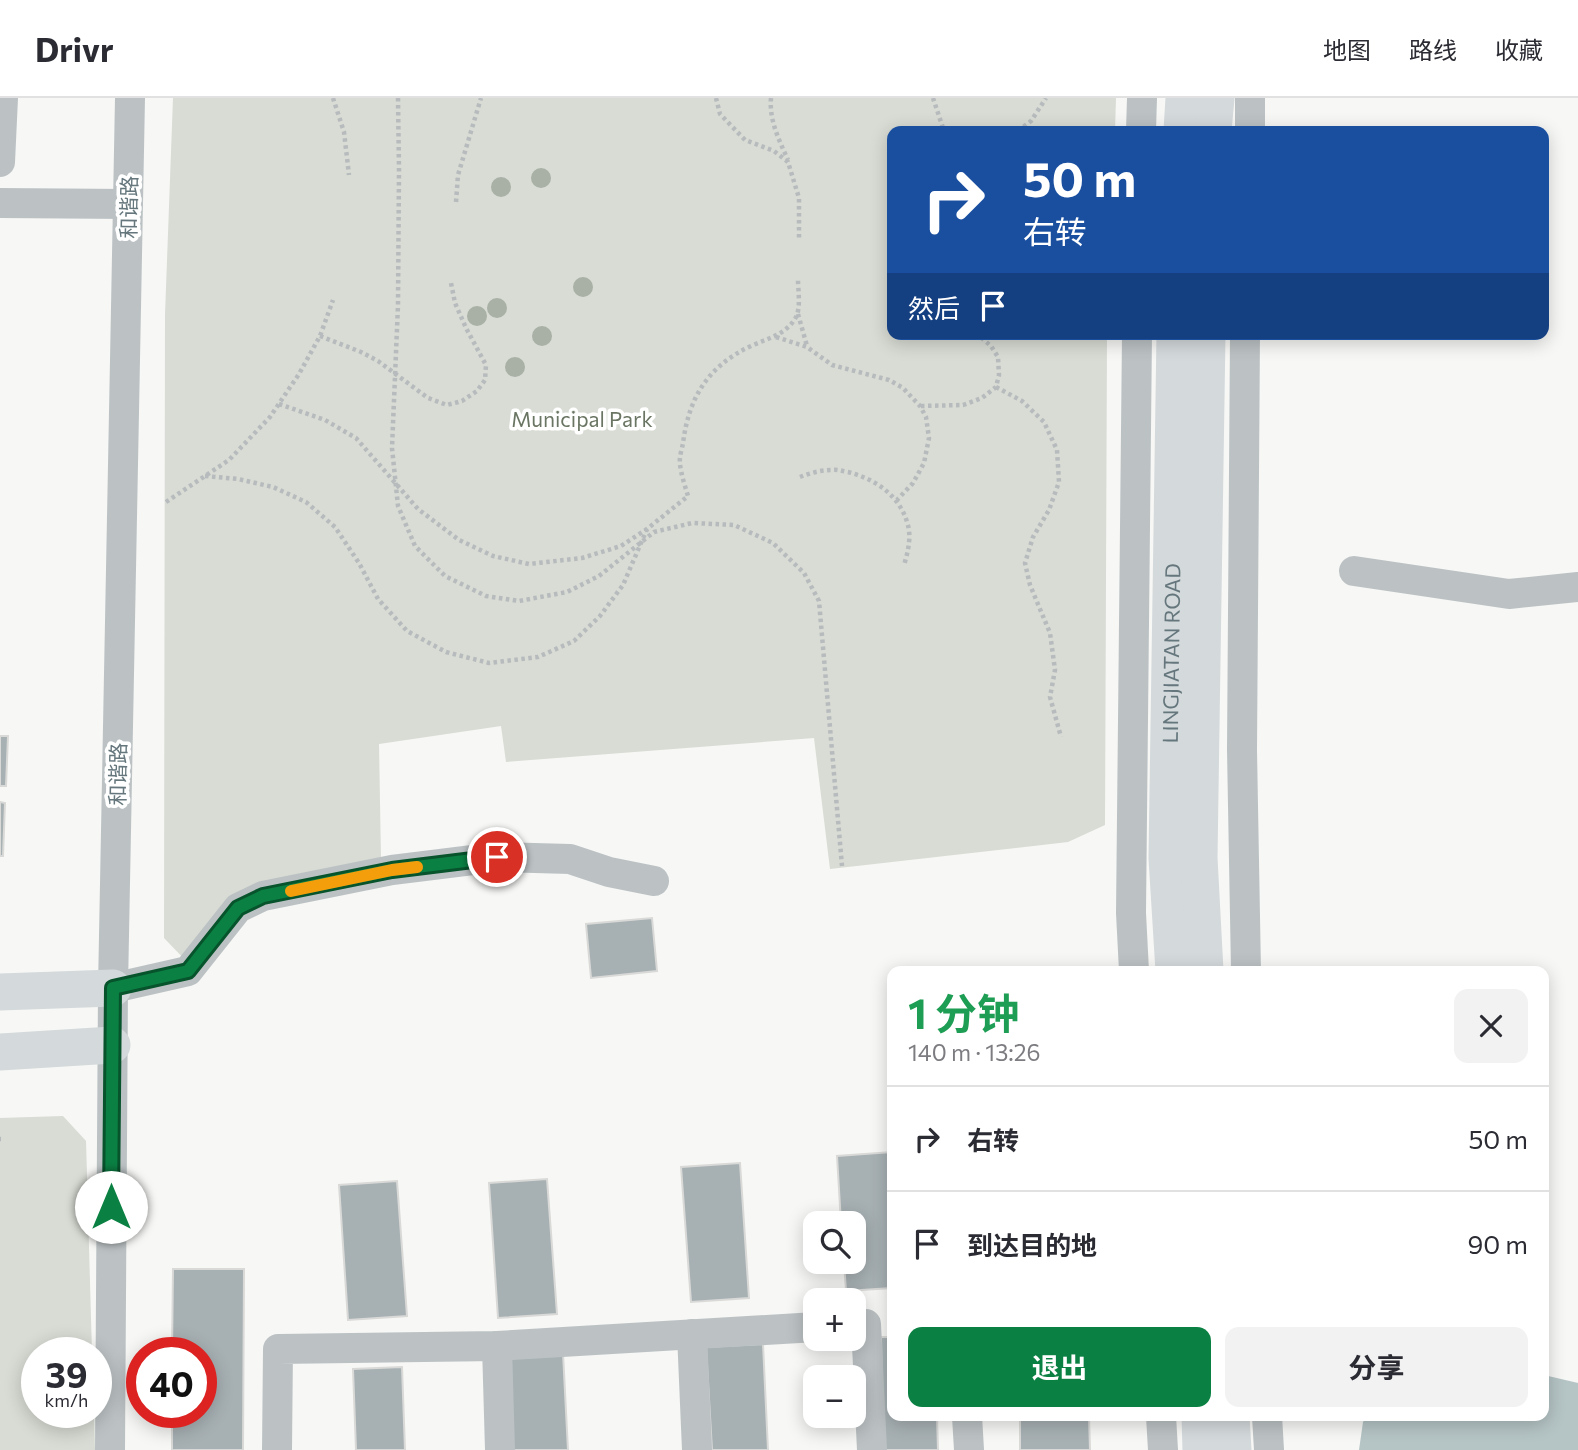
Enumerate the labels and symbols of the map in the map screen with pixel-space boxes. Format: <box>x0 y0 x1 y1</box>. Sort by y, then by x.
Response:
street label: 和谐路 <box>115 175 141 239</box>
park label: Municipal Park <box>511 406 653 431</box>
street label: LINGJIATAN ROAD <box>1156 563 1184 743</box>
street label: 和谐路 <box>104 742 130 806</box>
pin <box>467 827 527 887</box>
position arrow <box>74 1170 148 1244</box>
speed limit sign: 40 <box>126 1337 217 1428</box>

